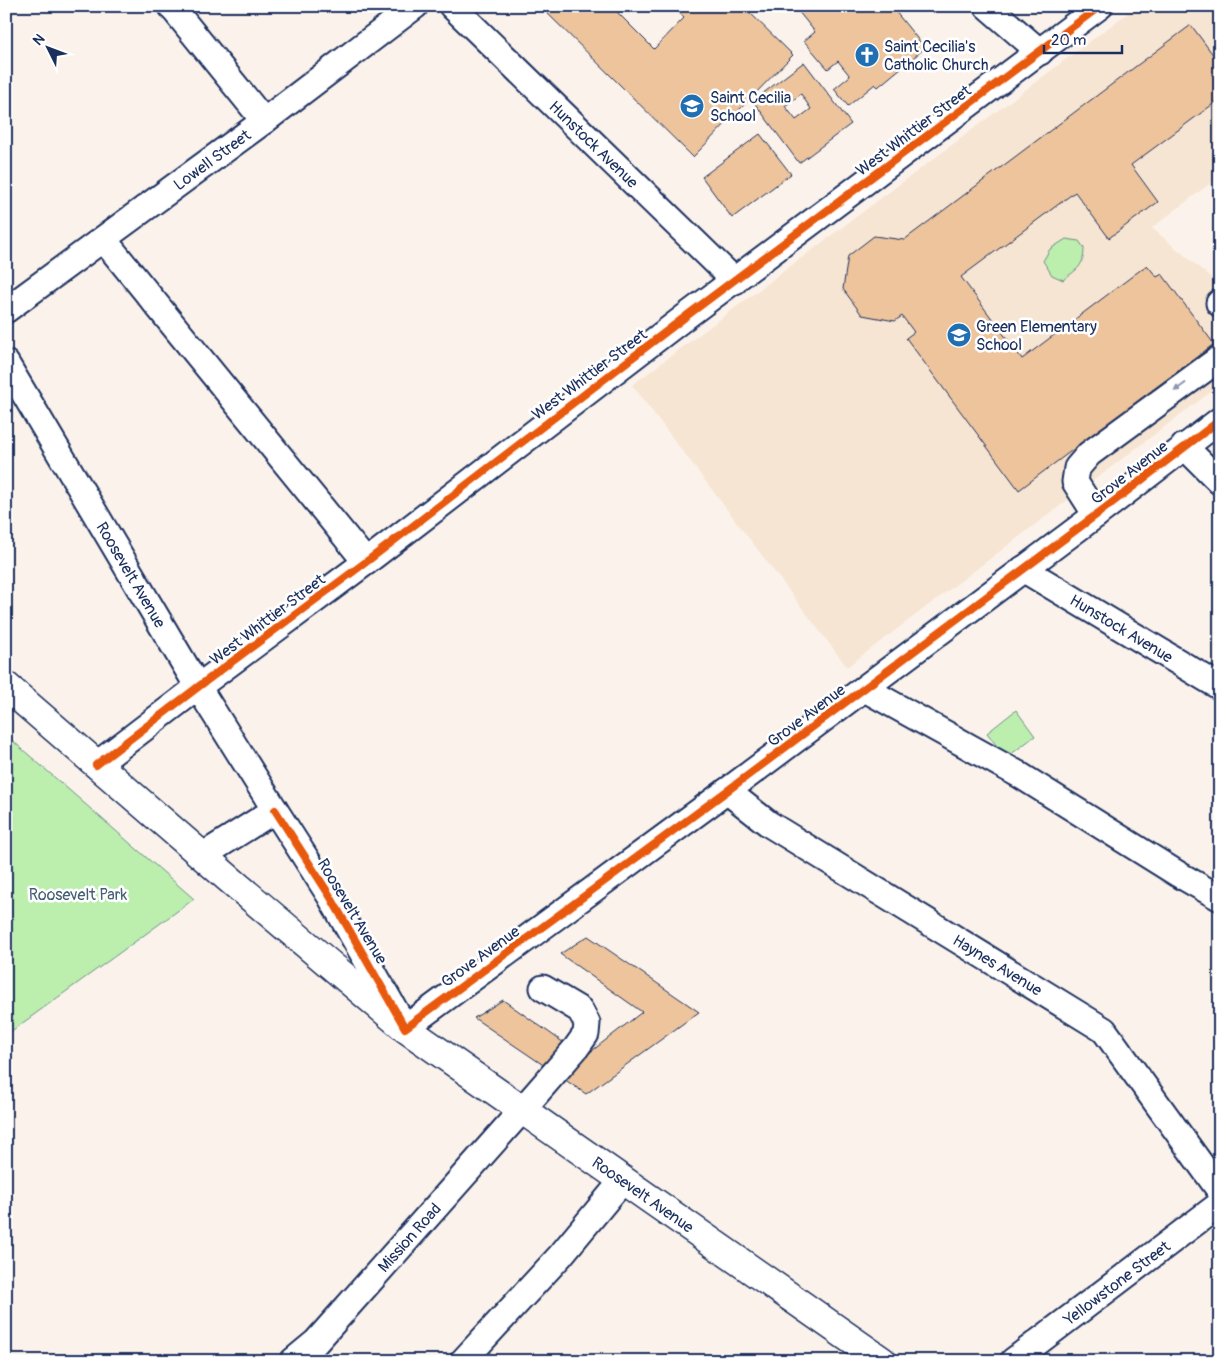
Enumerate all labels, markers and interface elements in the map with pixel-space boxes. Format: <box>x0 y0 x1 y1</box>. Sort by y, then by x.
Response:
north arrow <box>22 22 72 72</box>
scale bar <box>1044 22 1121 54</box>
text: N <box>29 30 48 49</box>
text: 20 m <box>1051 31 1086 50</box>
place label: Saint Cecilia's Catholic Church <box>884 37 988 75</box>
church icon: Saint Cecilia's Catholic Church <box>854 42 880 68</box>
street label: West Whittier Street <box>852 81 976 181</box>
place label: Saint Cecilia School <box>710 88 791 126</box>
school or university icon: Saint Cecilia School <box>679 93 705 119</box>
street label: Hunstock Avenue <box>544 97 642 193</box>
street label: Lowell Street <box>170 125 255 195</box>
place label: Green Elementary School <box>976 317 1097 355</box>
school or university icon: Green Elementary School <box>946 322 972 348</box>
street label: West Whittier Street <box>528 325 652 425</box>
one-way arrow <box>1173 382 1187 392</box>
street label: Grove Avenue <box>1087 436 1172 509</box>
street label: Roosevelt Avenue <box>91 519 170 632</box>
street label: West Whittier Street <box>206 570 330 670</box>
street label: Hunstock Avenue <box>1066 590 1176 668</box>
street label: Grove Avenue <box>764 680 850 752</box>
street label: Roosevelt Avenue <box>313 855 392 968</box>
park label: Roosevelt Park <box>29 885 127 905</box>
street label: Grove Avenue <box>437 922 524 992</box>
street label: Haynes Avenue <box>949 931 1046 1001</box>
street label: Roosevelt Avenue <box>588 1153 697 1238</box>
street label: Mission Road <box>374 1199 446 1277</box>
street label: Yellowstone Street <box>1059 1236 1175 1331</box>

